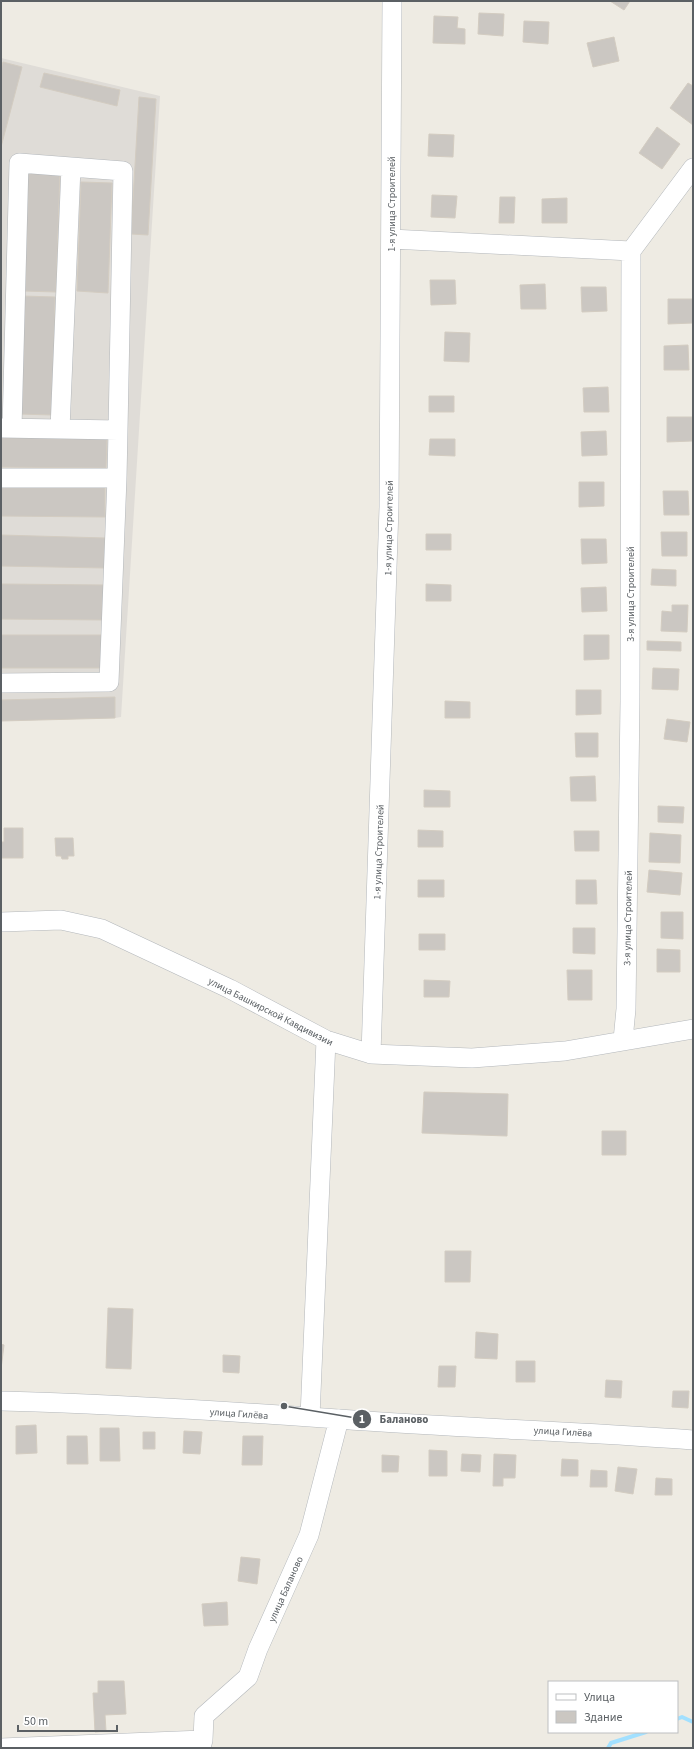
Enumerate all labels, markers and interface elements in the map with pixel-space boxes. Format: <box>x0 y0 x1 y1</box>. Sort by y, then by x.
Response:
street label: 1-я улица Строителей <box>385 156 399 252</box>
street label: 1-я улица Строителей <box>381 480 397 576</box>
street label: 3-я улица Строителей <box>624 546 638 642</box>
street label: 1-я улица Строителей <box>370 804 388 900</box>
street label: 3-я улица Строителей <box>620 870 636 966</box>
street label: улица Башкирской Кавдивизии <box>206 974 335 1050</box>
street label: улица Гилёва <box>209 1405 269 1423</box>
callout: Баланово <box>352 1407 437 1430</box>
text: 1 <box>359 1411 365 1428</box>
text: Баланово <box>380 1412 428 1427</box>
street label: улица Гилёва <box>533 1423 593 1441</box>
street label: улица Баланово <box>265 1554 307 1625</box>
legend <box>548 1681 678 1733</box>
text: Улица <box>584 1689 615 1706</box>
scale bar <box>18 1707 117 1733</box>
text: Здание <box>584 1709 623 1726</box>
text: 50 m <box>24 1713 48 1730</box>

